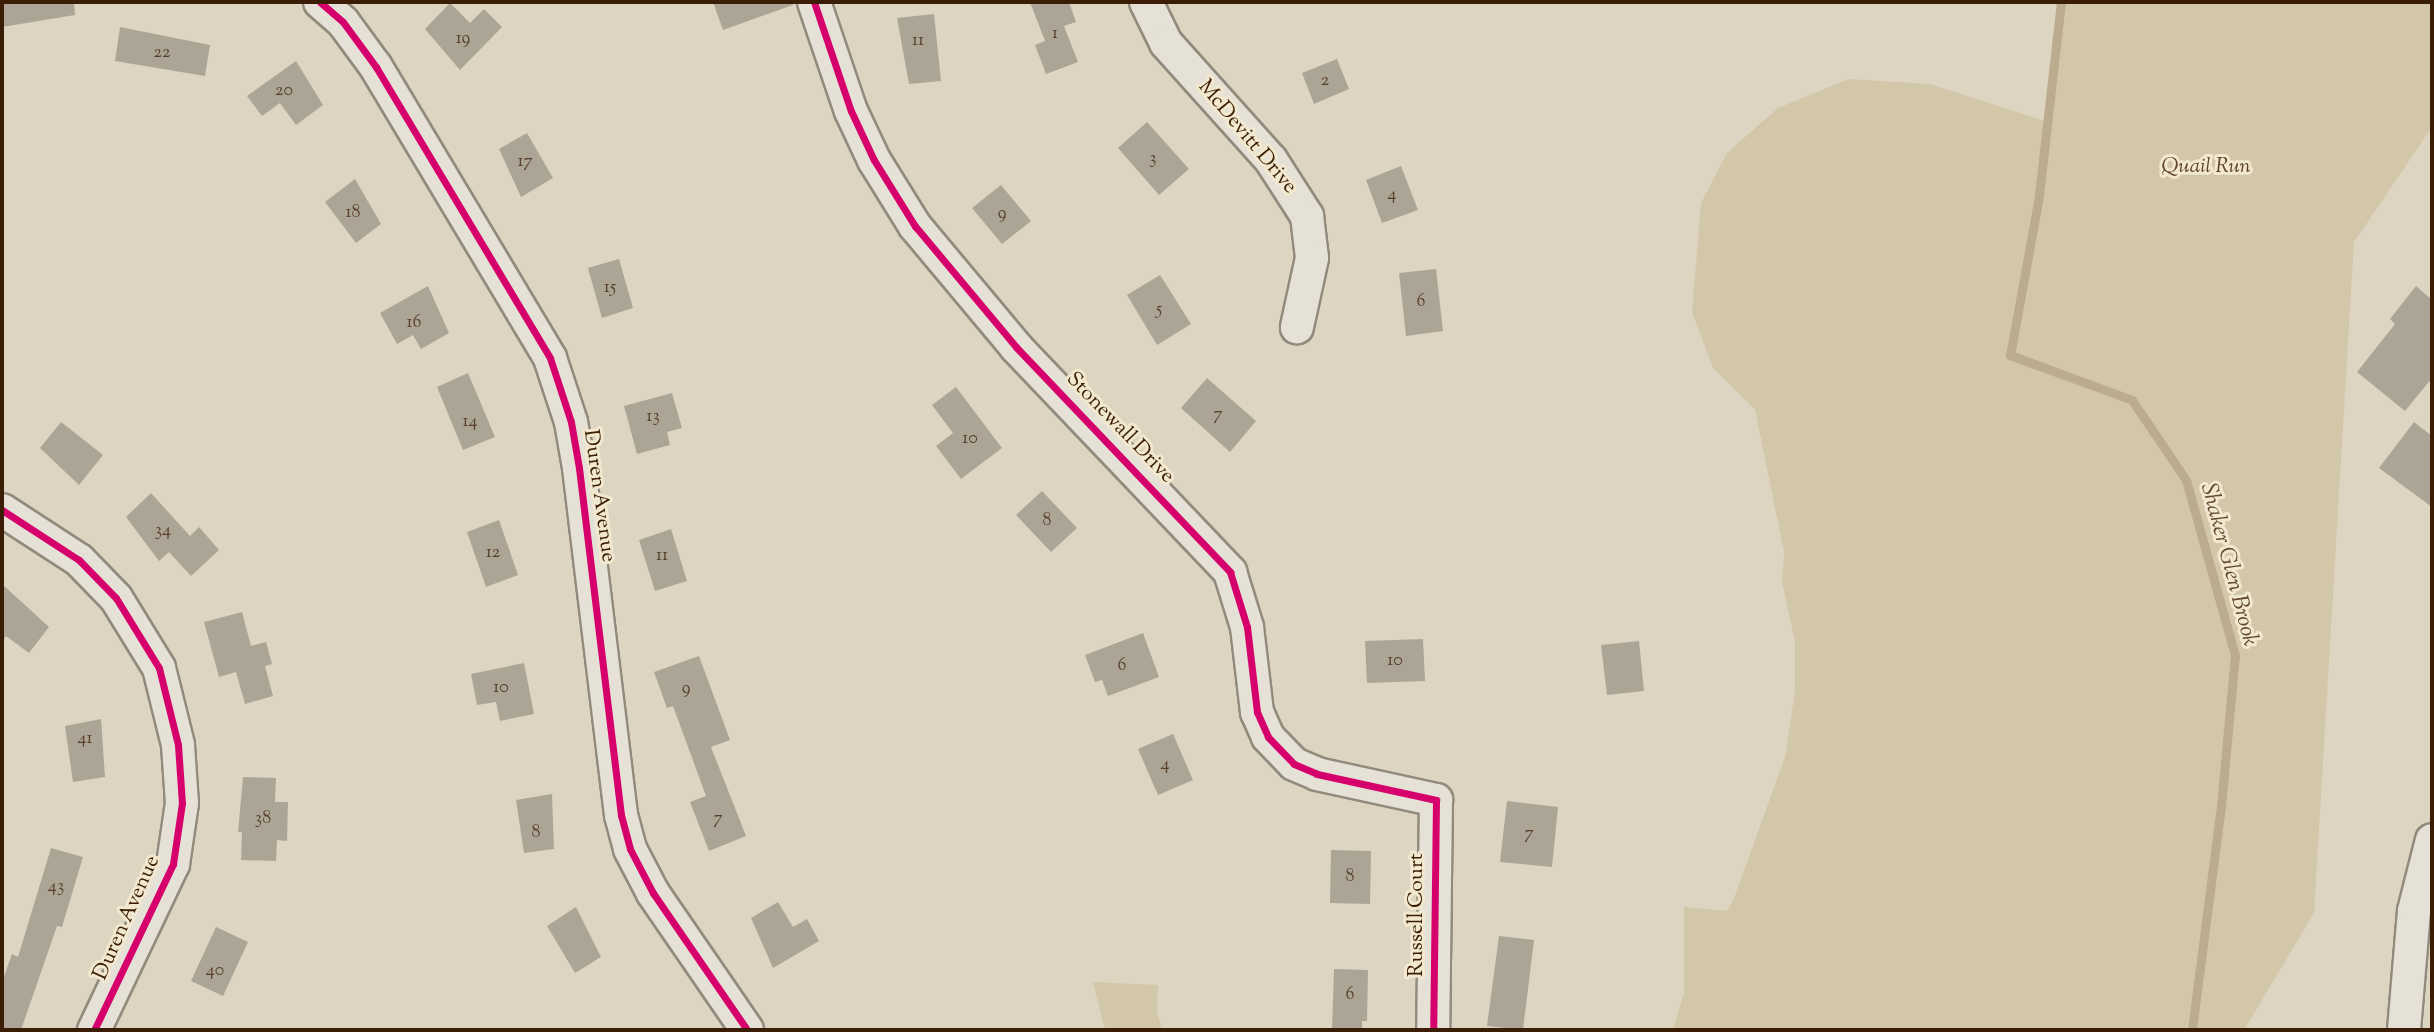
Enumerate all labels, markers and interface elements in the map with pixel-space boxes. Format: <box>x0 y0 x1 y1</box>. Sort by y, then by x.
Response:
house number: 1 <box>1052 23 1058 45</box>
house number: 19 <box>456 28 470 50</box>
house number: 11 <box>912 30 924 52</box>
house number: 22 <box>154 42 170 64</box>
house number: 2 <box>1321 70 1329 92</box>
street label: McDevitt Drive <box>1192 75 1302 199</box>
house number: 20 <box>275 80 293 102</box>
house number: 3 <box>1149 148 1157 170</box>
house number: 17 <box>517 151 533 173</box>
park label: Quail Run <box>2161 154 2251 180</box>
house number: 4 <box>1387 184 1397 206</box>
house number: 18 <box>345 202 361 224</box>
house number: 9 <box>998 203 1006 225</box>
house number: 15 <box>604 277 616 299</box>
house number: 6 <box>1417 291 1425 313</box>
house number: 5 <box>1156 299 1162 321</box>
house number: 16 <box>406 312 422 334</box>
street label: Stonewall Drive <box>1061 367 1179 489</box>
house number: 7 <box>1213 404 1223 426</box>
house number: 13 <box>646 406 660 428</box>
house number: 14 <box>462 411 478 433</box>
street label: Duren Avenue <box>577 428 621 564</box>
house number: 10 <box>962 428 978 450</box>
water label: Shaker Glen Brook <box>2193 481 2263 649</box>
house number: 8 <box>1043 510 1051 532</box>
house number: 34 <box>155 520 171 542</box>
house number: 12 <box>486 542 500 564</box>
house number: 11 <box>656 545 668 567</box>
house number: 10 <box>1387 650 1403 672</box>
house number: 6 <box>1118 655 1126 677</box>
house number: 10 <box>493 677 509 699</box>
house number: 9 <box>682 678 690 700</box>
house number: 41 <box>77 728 93 750</box>
house number: 4 <box>1160 754 1170 776</box>
house number: 38 <box>255 808 271 830</box>
house number: 7 <box>713 808 723 830</box>
house number: 8 <box>532 822 540 844</box>
house number: 7 <box>1524 823 1534 845</box>
street label: Duren Avenue <box>88 852 166 984</box>
street label: Russell Court <box>1404 853 1430 977</box>
house number: 8 <box>1346 866 1354 888</box>
house number: 43 <box>48 876 64 898</box>
house number: 40 <box>206 960 224 982</box>
house number: 6 <box>1346 984 1354 1006</box>

